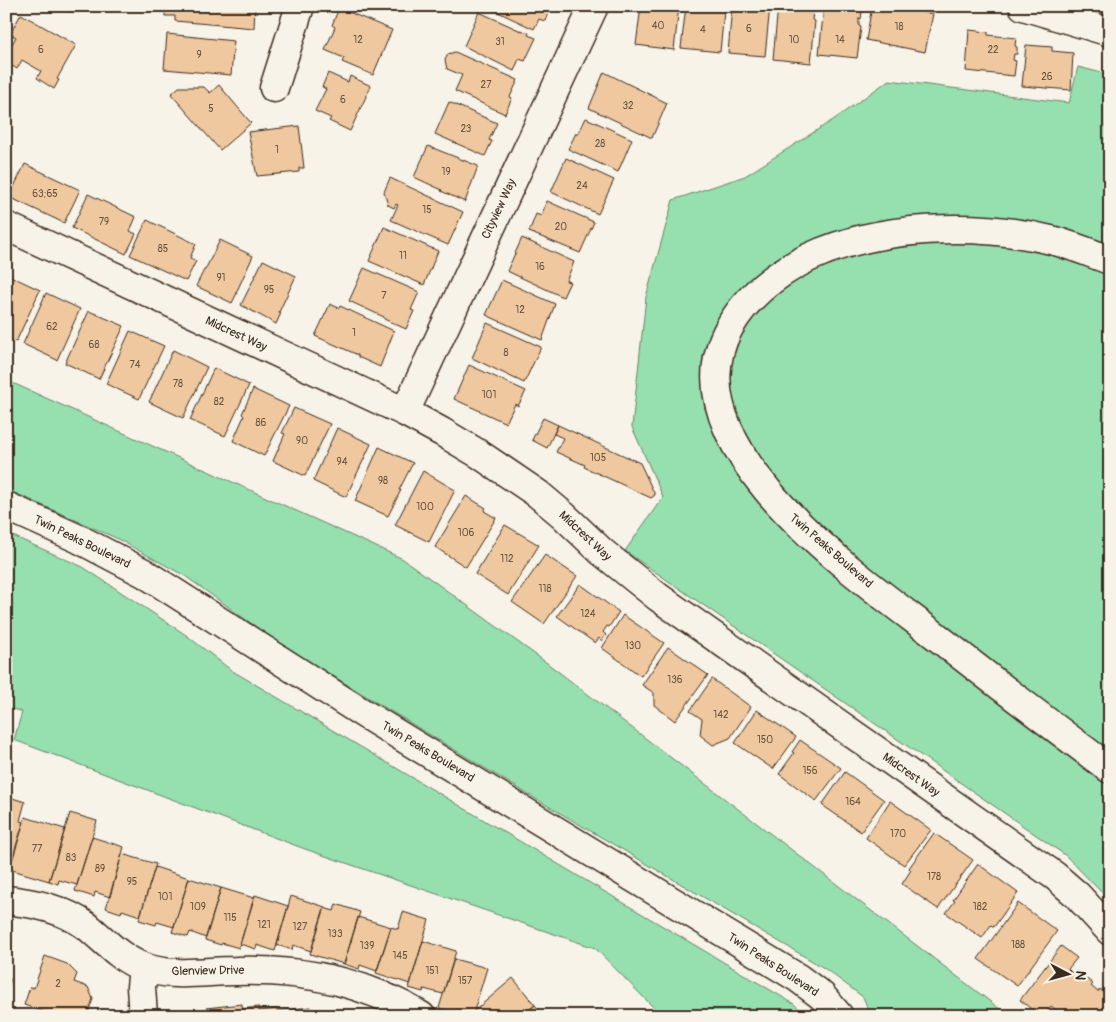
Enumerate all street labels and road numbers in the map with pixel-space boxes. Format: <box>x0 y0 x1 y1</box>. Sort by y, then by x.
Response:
street label: Cityview Way <box>479 177 519 241</box>
street label: Midcrest Way <box>203 313 269 355</box>
street label: Midcrest Way <box>556 508 614 564</box>
street label: Twin Peaks Boulevard <box>786 511 876 591</box>
street label: Twin Peaks Boulevard <box>31 512 133 572</box>
street label: Twin Peaks Boulevard <box>379 718 477 786</box>
street label: Midcrest Way <box>879 750 943 800</box>
street label: Twin Peaks Boulevard <box>725 930 822 1000</box>
street label: Glenview Drive <box>171 963 245 979</box>

